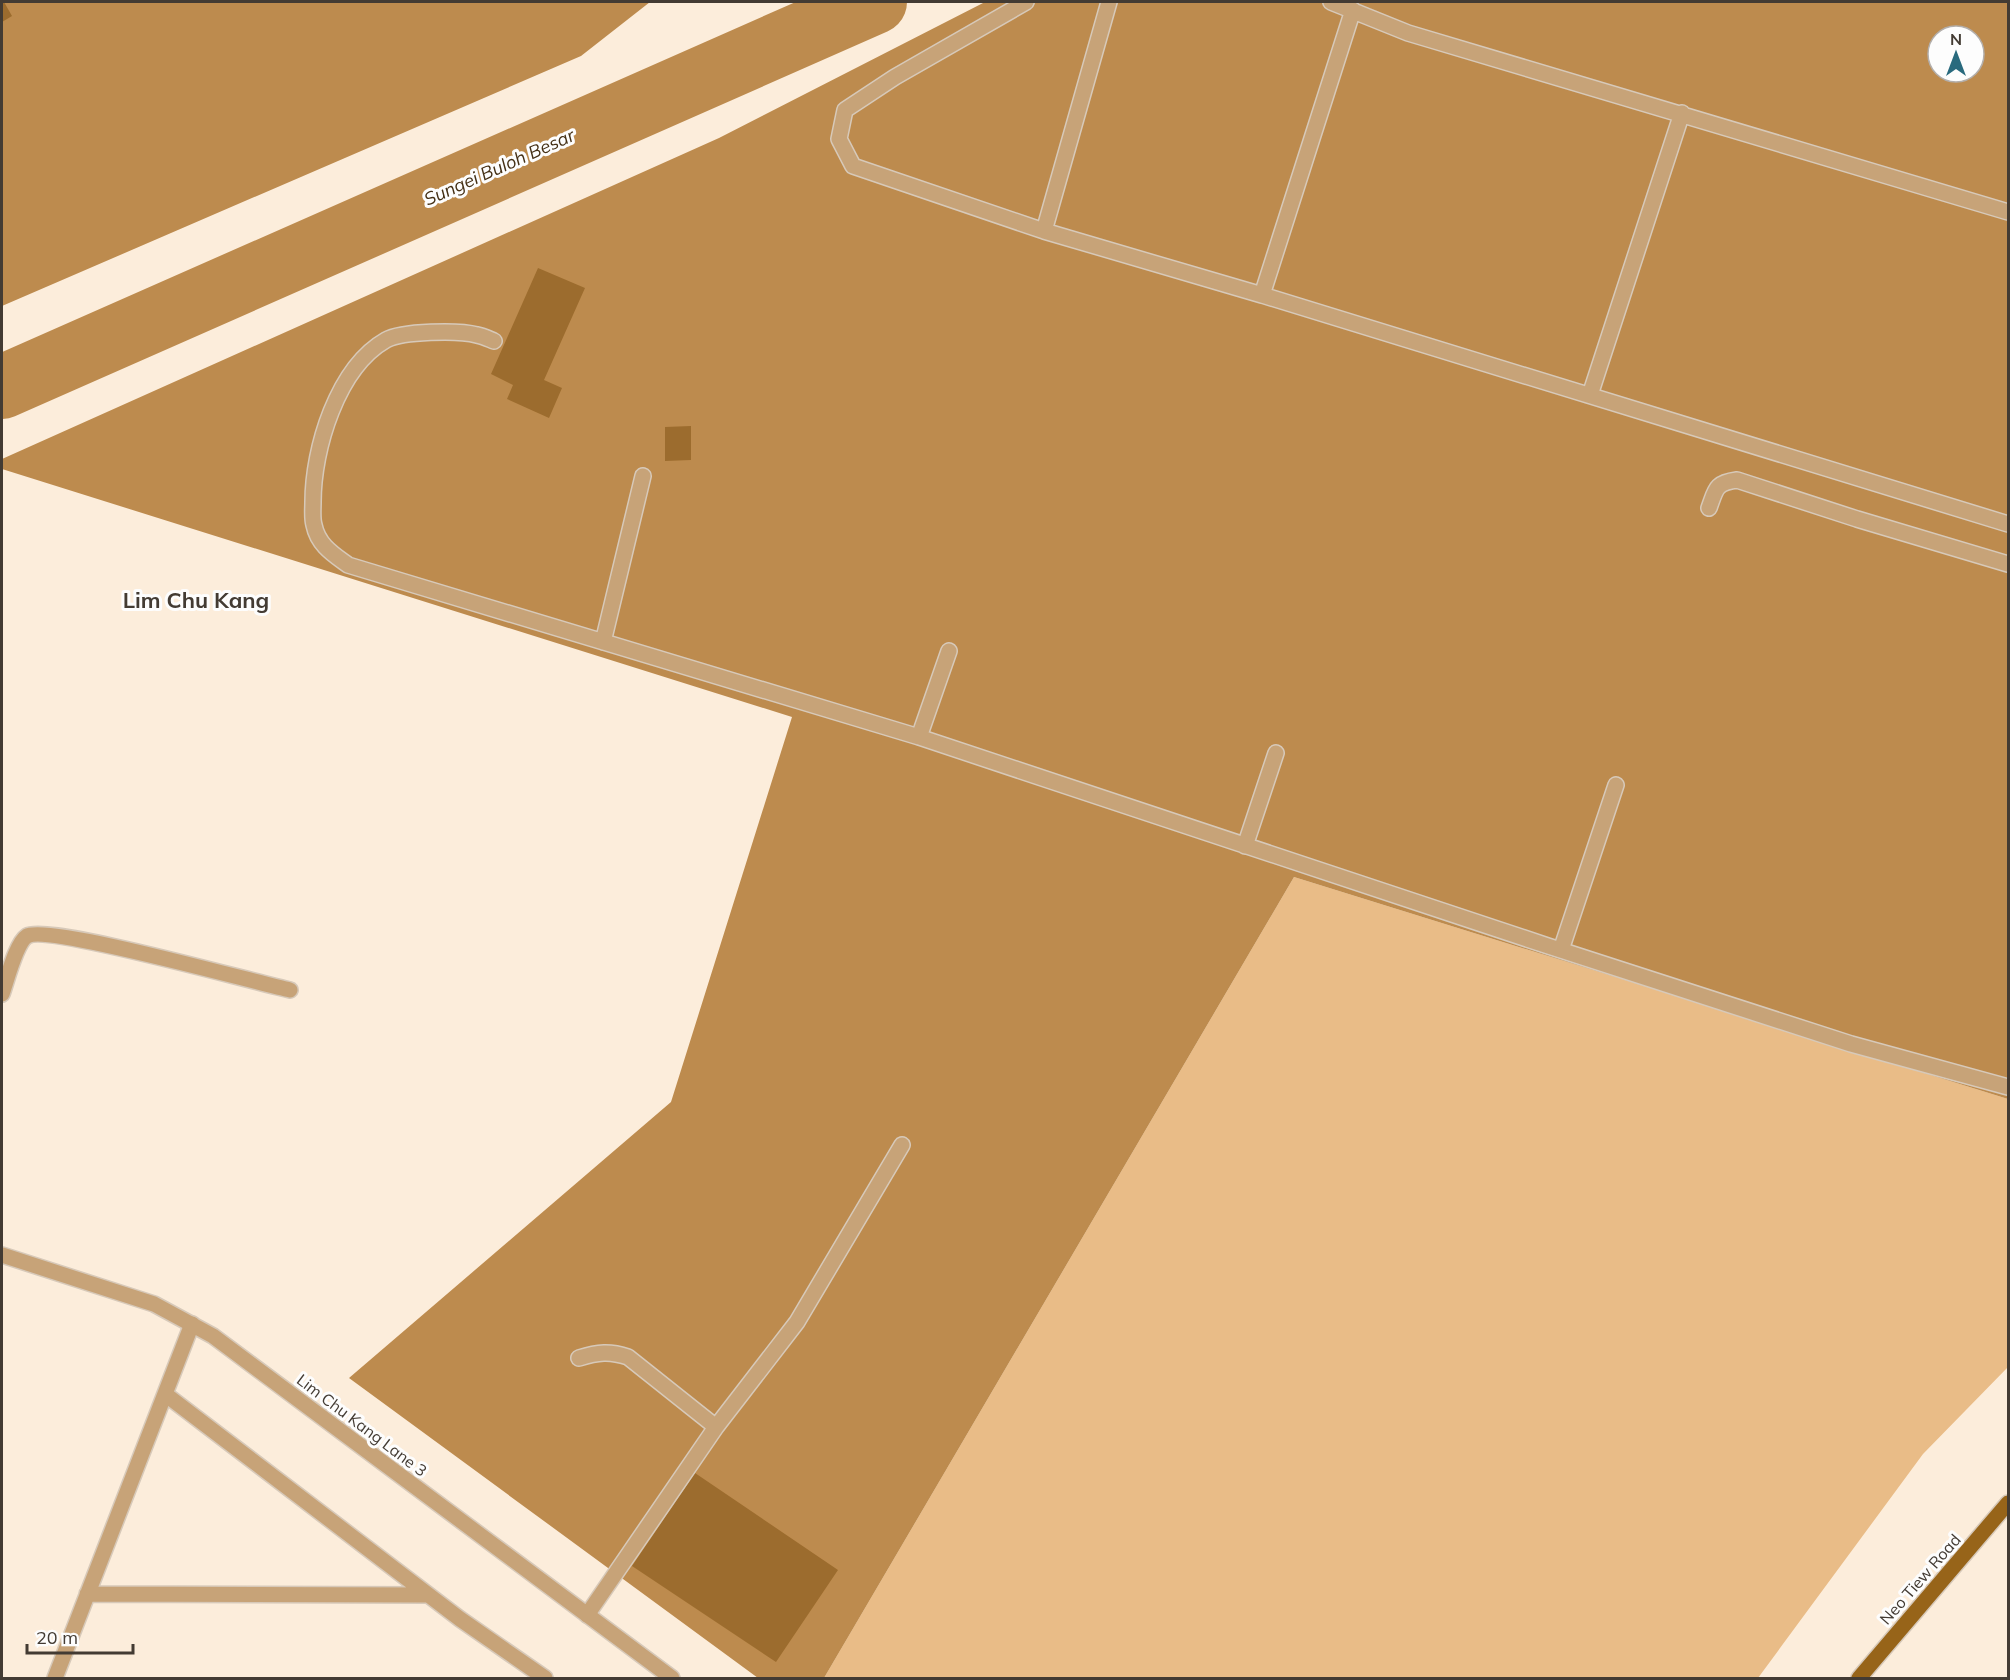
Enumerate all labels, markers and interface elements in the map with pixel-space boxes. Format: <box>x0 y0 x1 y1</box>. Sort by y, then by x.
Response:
north arrow <box>1926 24 1986 84</box>
text: N <box>1950 29 1962 49</box>
water label: Sungei Buloh Besar <box>420 123 579 211</box>
district label: Lim Chu Kang <box>123 586 269 614</box>
street label: Lim Chu Kang Lane 3 <box>293 1370 431 1480</box>
street label: Neo Tiew Road <box>1875 1530 1965 1628</box>
scale bar <box>27 1617 134 1655</box>
text: 20 m <box>36 1626 78 1649</box>

